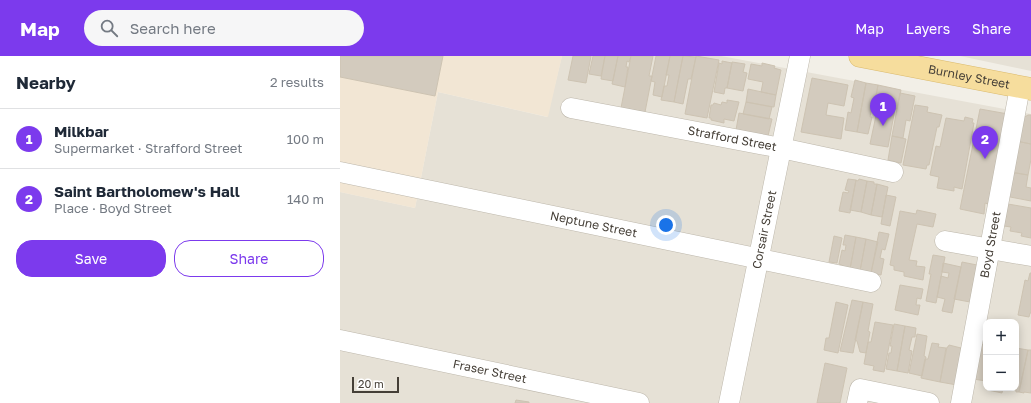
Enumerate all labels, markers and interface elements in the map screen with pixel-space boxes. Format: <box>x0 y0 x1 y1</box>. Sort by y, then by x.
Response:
search box <box>84 10 364 46</box>
text: Map <box>20 17 60 40</box>
icon: search <box>98 17 120 39</box>
text: Search here <box>130 19 216 37</box>
text: Map <box>855 20 884 37</box>
text: Layers <box>906 20 950 37</box>
text: Share <box>972 20 1011 37</box>
street label: Burnley Street <box>927 61 1012 92</box>
text: Nearby <box>16 72 76 93</box>
text: 2 results <box>270 74 324 90</box>
pin: 1 <box>870 93 896 126</box>
text: Milkbar <box>54 122 109 140</box>
street label: Strafford Street <box>687 122 778 154</box>
pin: 2 <box>972 126 998 159</box>
text: 1 <box>26 131 32 147</box>
text: 100 m <box>287 131 324 147</box>
text: Supermarket · Strafford Street <box>54 140 242 156</box>
text: Saint Bartholomew's Hall <box>54 182 240 200</box>
street label: Corsair Street <box>749 189 779 270</box>
text: 2 <box>25 191 33 207</box>
text: 140 m <box>287 191 324 207</box>
text: Place · Boyd Street <box>54 200 172 216</box>
street label: Neptune Street <box>549 208 639 240</box>
street label: Boyd Street <box>976 210 1004 279</box>
your location <box>656 215 676 235</box>
button: Save <box>16 240 166 277</box>
button: Share <box>174 240 324 277</box>
map controls <box>983 319 1019 391</box>
button: + <box>983 319 1019 355</box>
button: − <box>983 355 1019 391</box>
street label: Fraser Street <box>452 356 528 386</box>
scale bar <box>352 375 399 394</box>
text: 20 m <box>358 377 384 390</box>

